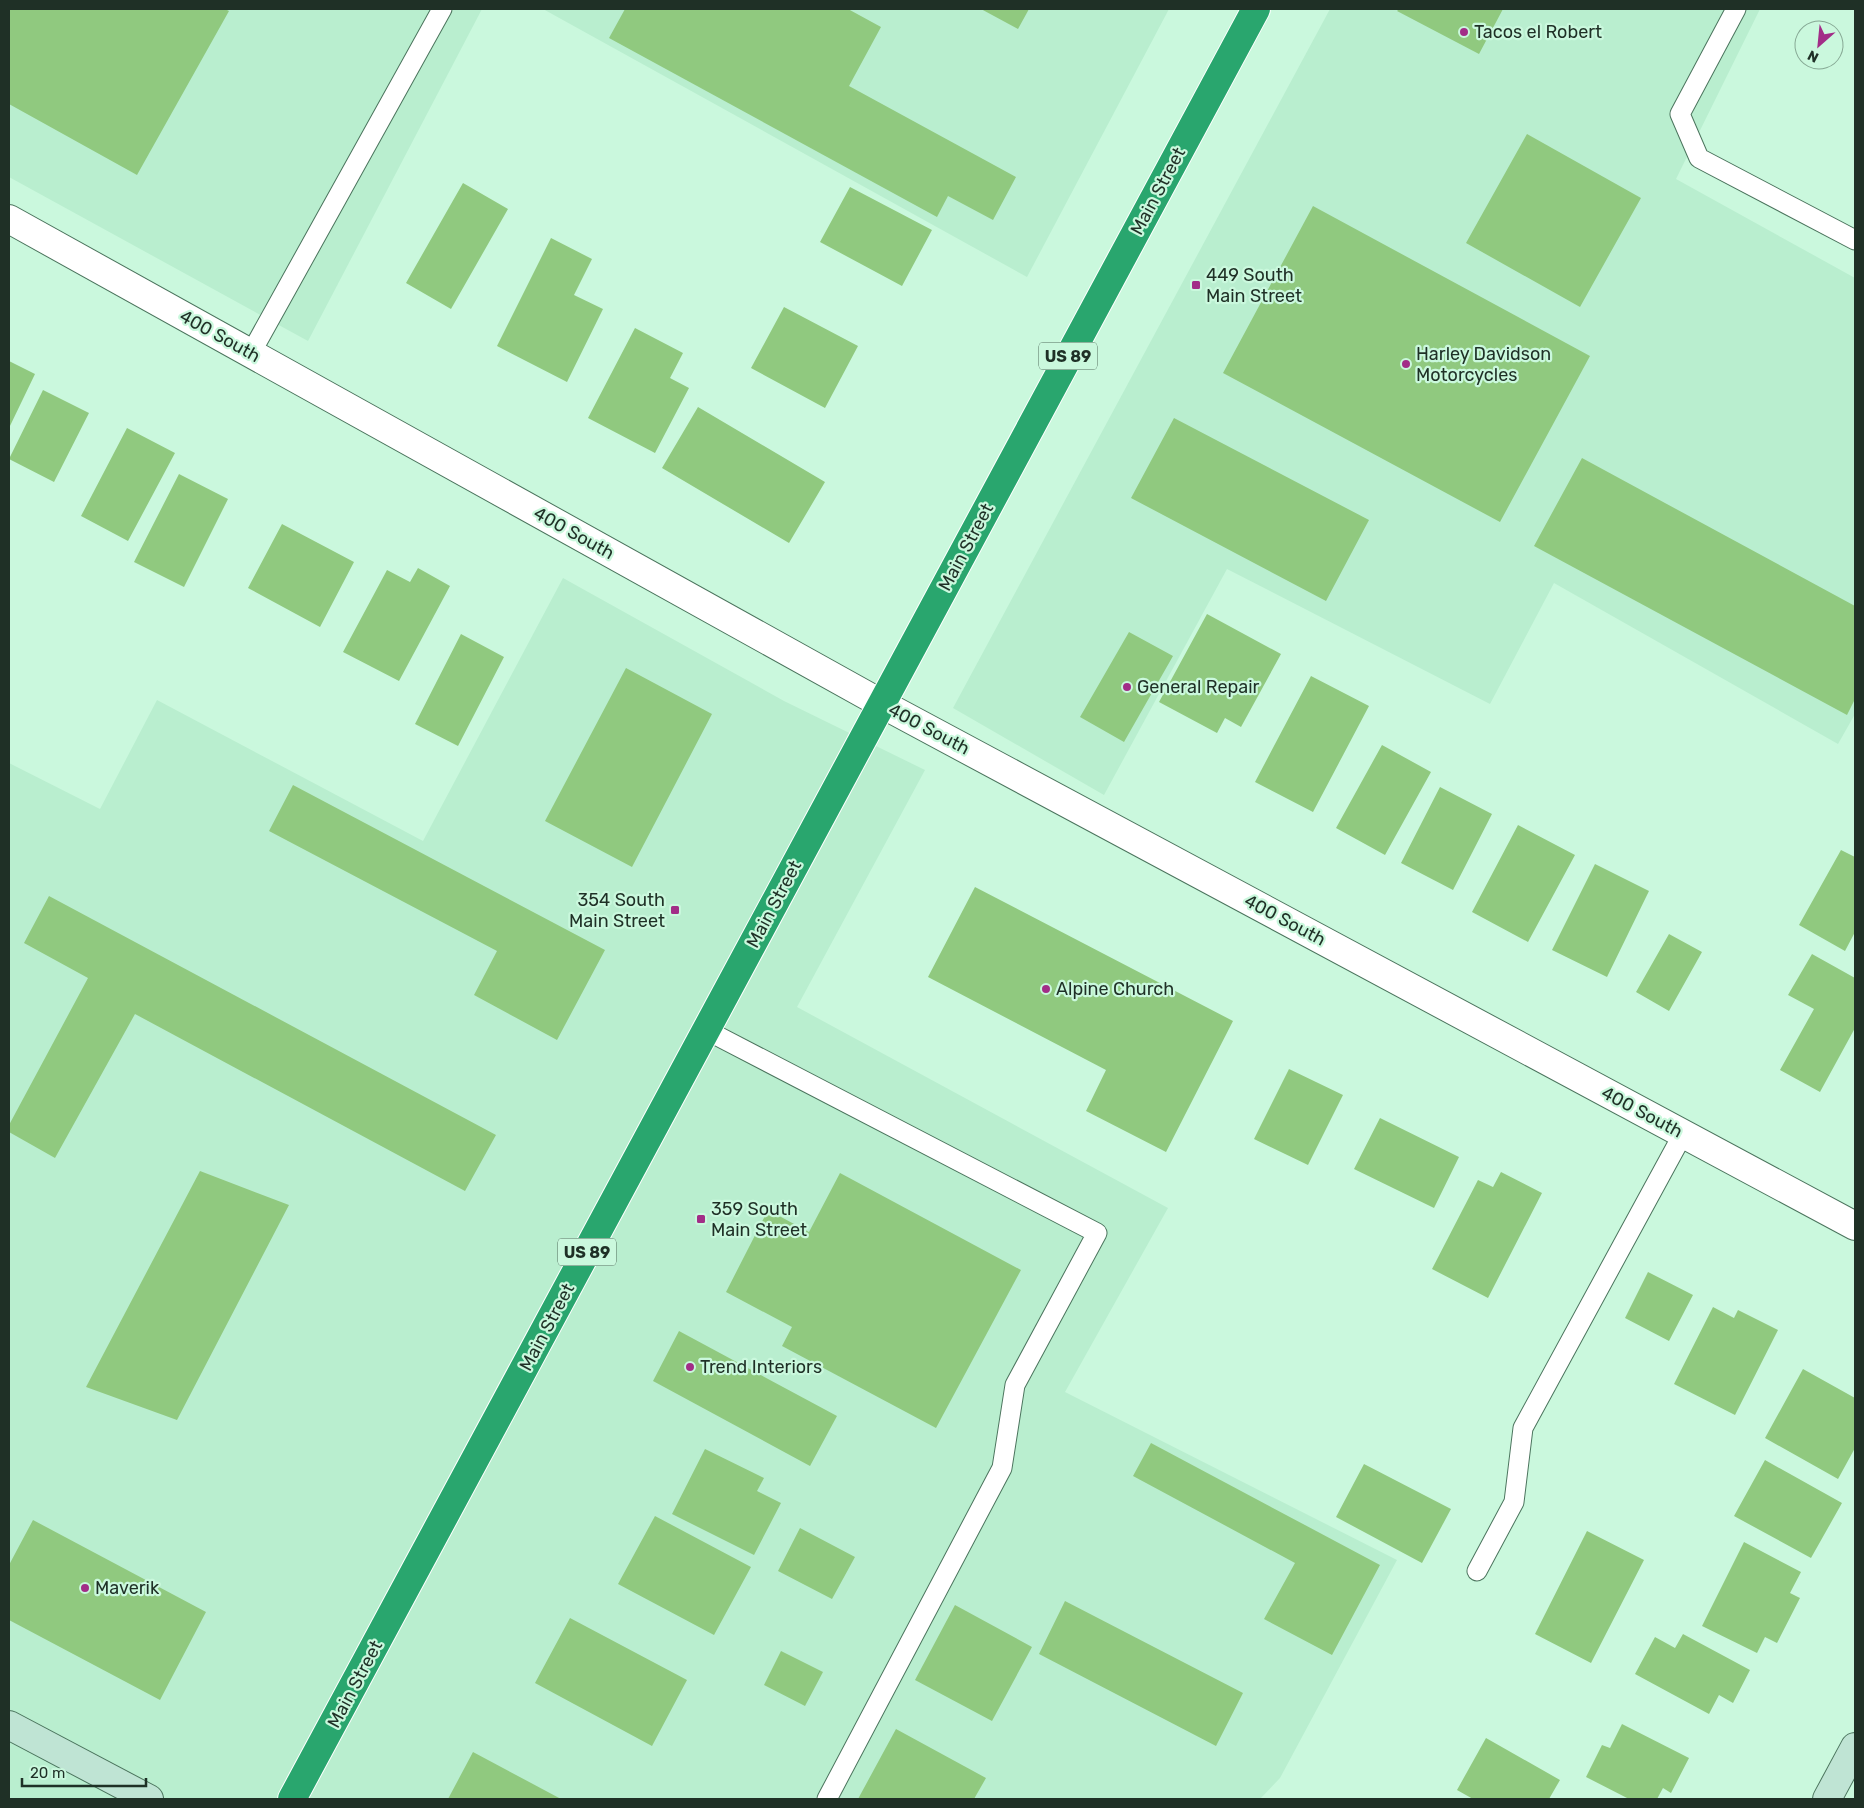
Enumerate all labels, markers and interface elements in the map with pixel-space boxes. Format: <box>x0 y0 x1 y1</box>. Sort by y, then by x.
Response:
north arrow <box>1794 20 1844 70</box>
place label: Tacos el Robert <box>1474 21 1602 43</box>
marker: Tacos el Robert <box>1458 26 1470 38</box>
text: N <box>1805 46 1822 66</box>
street label: Main Street <box>1126 143 1190 239</box>
place label: 449 South Main Street <box>1206 264 1302 307</box>
marker: 449 South Main Street <box>1190 279 1202 291</box>
street label: 400 South <box>176 305 264 367</box>
road number: US 89 <box>1039 342 1097 370</box>
place label: Harley Davidson Motorcycles <box>1416 343 1551 386</box>
marker: Harley Davidson Motorcycles <box>1400 358 1412 370</box>
street label: Main Street <box>934 499 998 595</box>
street label: 400 South <box>530 502 618 564</box>
place label: General Repair <box>1137 676 1260 698</box>
marker: General Repair <box>1121 681 1133 693</box>
street label: 400 South <box>885 698 973 760</box>
street label: Main Street <box>742 856 806 952</box>
place label: 354 South Main Street <box>569 889 665 932</box>
street label: 400 South <box>1241 889 1329 951</box>
marker: 354 South Main Street <box>669 904 681 916</box>
place label: Alpine Church <box>1056 978 1174 1000</box>
marker: Alpine Church <box>1040 983 1052 995</box>
street label: 400 South <box>1598 1081 1686 1143</box>
place label: 359 South Main Street <box>711 1198 807 1241</box>
marker: 359 South Main Street <box>695 1213 707 1225</box>
road number: US 89 <box>558 1238 616 1266</box>
street label: Main Street <box>515 1279 579 1375</box>
place label: Trend Interiors <box>700 1356 822 1378</box>
marker: Trend Interiors <box>684 1361 696 1373</box>
place label: Maverik <box>95 1577 160 1599</box>
marker: Maverik <box>79 1582 91 1594</box>
street label: Main Street <box>323 1636 387 1732</box>
scale bar <box>22 1756 146 1788</box>
text: 20 m <box>30 1764 65 1782</box>

